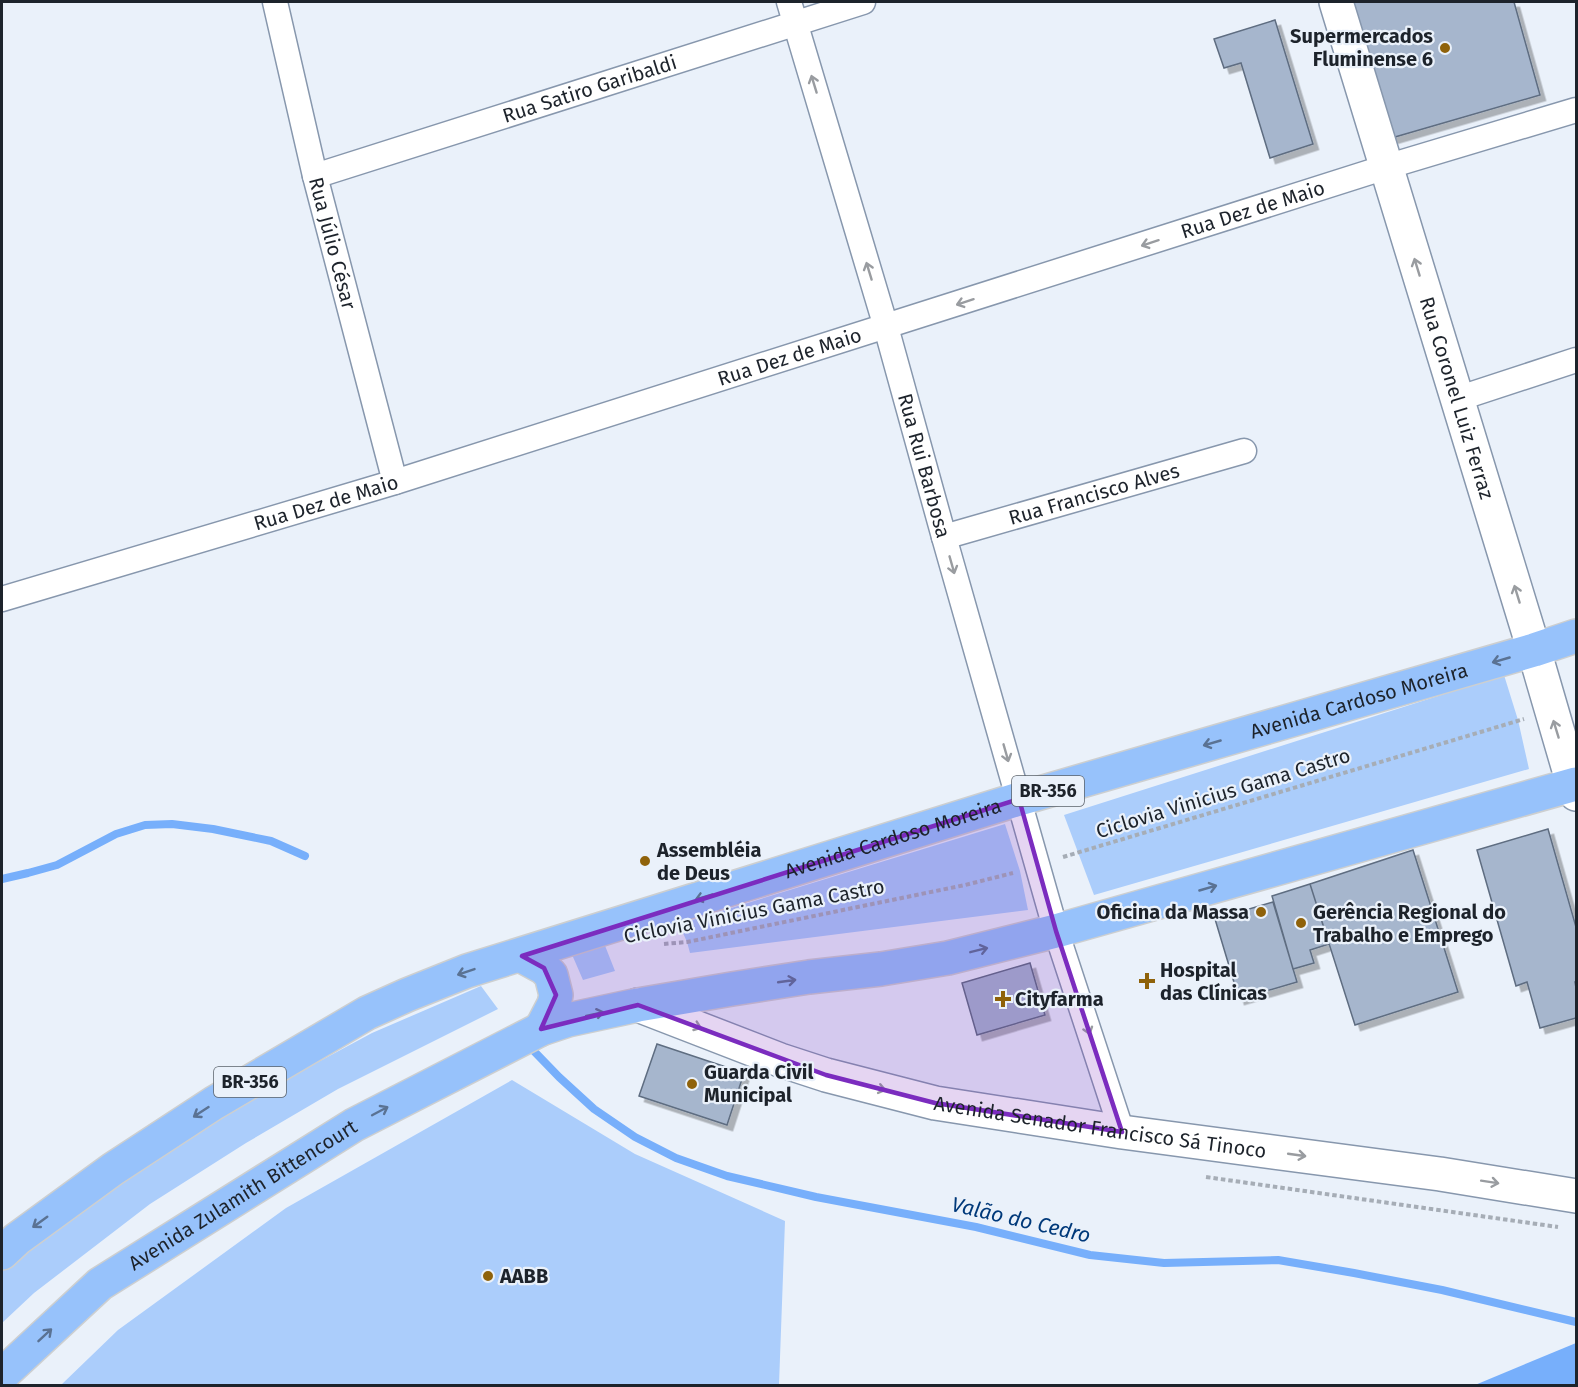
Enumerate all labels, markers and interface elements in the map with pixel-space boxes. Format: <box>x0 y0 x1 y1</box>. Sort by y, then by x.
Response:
place label: Supermercados Fluminense 6 <box>1290 24 1433 71</box>
marker: Supermercados Fluminense 6 <box>1438 41 1452 55</box>
street label: Rua Satiro Garibaldi <box>499 50 680 128</box>
one-way arrow <box>808 75 819 94</box>
street label: Rua Júlio César <box>304 175 361 312</box>
street label: Rua Dez de Maio <box>1178 175 1328 243</box>
one-way arrow <box>1141 238 1160 249</box>
one-way arrow <box>1411 258 1422 277</box>
one-way arrow <box>863 262 874 281</box>
street label: Rua Coronel Luiz Ferraz <box>1415 294 1499 502</box>
one-way arrow <box>956 297 975 308</box>
street label: Rua Dez de Maio <box>715 323 864 391</box>
street label: Rua Rui Barbosa <box>893 391 956 541</box>
street label: Rua Francisco Alves <box>1006 458 1182 530</box>
street label: Rua Dez de Maio <box>251 470 401 535</box>
one-way arrow <box>947 556 958 575</box>
one-way arrow <box>1511 585 1522 604</box>
one-way arrow <box>1492 655 1511 666</box>
street label: Avenida Cardoso Moreira <box>1247 658 1471 744</box>
one-way arrow <box>1550 719 1561 738</box>
one-way arrow <box>1203 738 1222 750</box>
one-way arrow <box>1001 743 1012 762</box>
street label: Ciclovia Vinicius Gama Castro <box>1093 743 1353 843</box>
road number: BR-356 <box>1012 776 1084 806</box>
street label: Avenida Cardoso Moreira <box>782 793 1004 883</box>
place label: Assembléia de Deus <box>656 838 761 885</box>
marker: Assembléia de Deus <box>638 854 652 868</box>
street label: Ciclovia Vinicius Gama Castro <box>622 874 886 948</box>
one-way arrow <box>1198 882 1217 893</box>
one-way arrow <box>695 892 714 903</box>
place label: Oficina da Massa <box>1097 900 1249 924</box>
place label: Gerência Regional do Trabalho e Emprego <box>1313 900 1506 947</box>
marker: Oficina da Massa <box>1254 905 1268 919</box>
marker: Gerência Regional do Trabalho e Emprego <box>1294 916 1308 930</box>
one-way arrow <box>970 944 989 956</box>
place label: Hospital das Clínicas <box>1160 958 1267 1005</box>
one-way arrow <box>457 968 475 979</box>
marker: Hospital das Clínicas <box>1138 972 1156 990</box>
one-way arrow <box>777 975 796 986</box>
place label: Cityfarma <box>1015 987 1104 1011</box>
marker: Cityfarma <box>996 992 1010 1006</box>
one-way arrow <box>585 1008 604 1019</box>
one-way arrow <box>1083 1016 1094 1035</box>
one-way arrow <box>683 1021 701 1032</box>
place label: Guarda Civil Municipal <box>704 1060 813 1107</box>
road number: BR-356 <box>214 1067 286 1097</box>
marker: Guarda Civil Municipal <box>685 1077 699 1091</box>
one-way arrow <box>867 1082 886 1094</box>
street label: Avenida Senador Francisco Sá Tinoco <box>932 1091 1268 1163</box>
one-way arrow <box>371 1105 389 1116</box>
one-way arrow <box>193 1106 210 1118</box>
street label: Avenida Zulamith Bittencourt <box>124 1114 362 1275</box>
one-way arrow <box>1287 1150 1307 1161</box>
one-way arrow <box>1480 1177 1500 1188</box>
water label: Valão do Cedro <box>949 1191 1093 1249</box>
one-way arrow <box>33 1216 49 1228</box>
place label: AABB <box>499 1264 548 1288</box>
marker: AABB <box>481 1269 495 1283</box>
one-way arrow <box>37 1328 52 1342</box>

